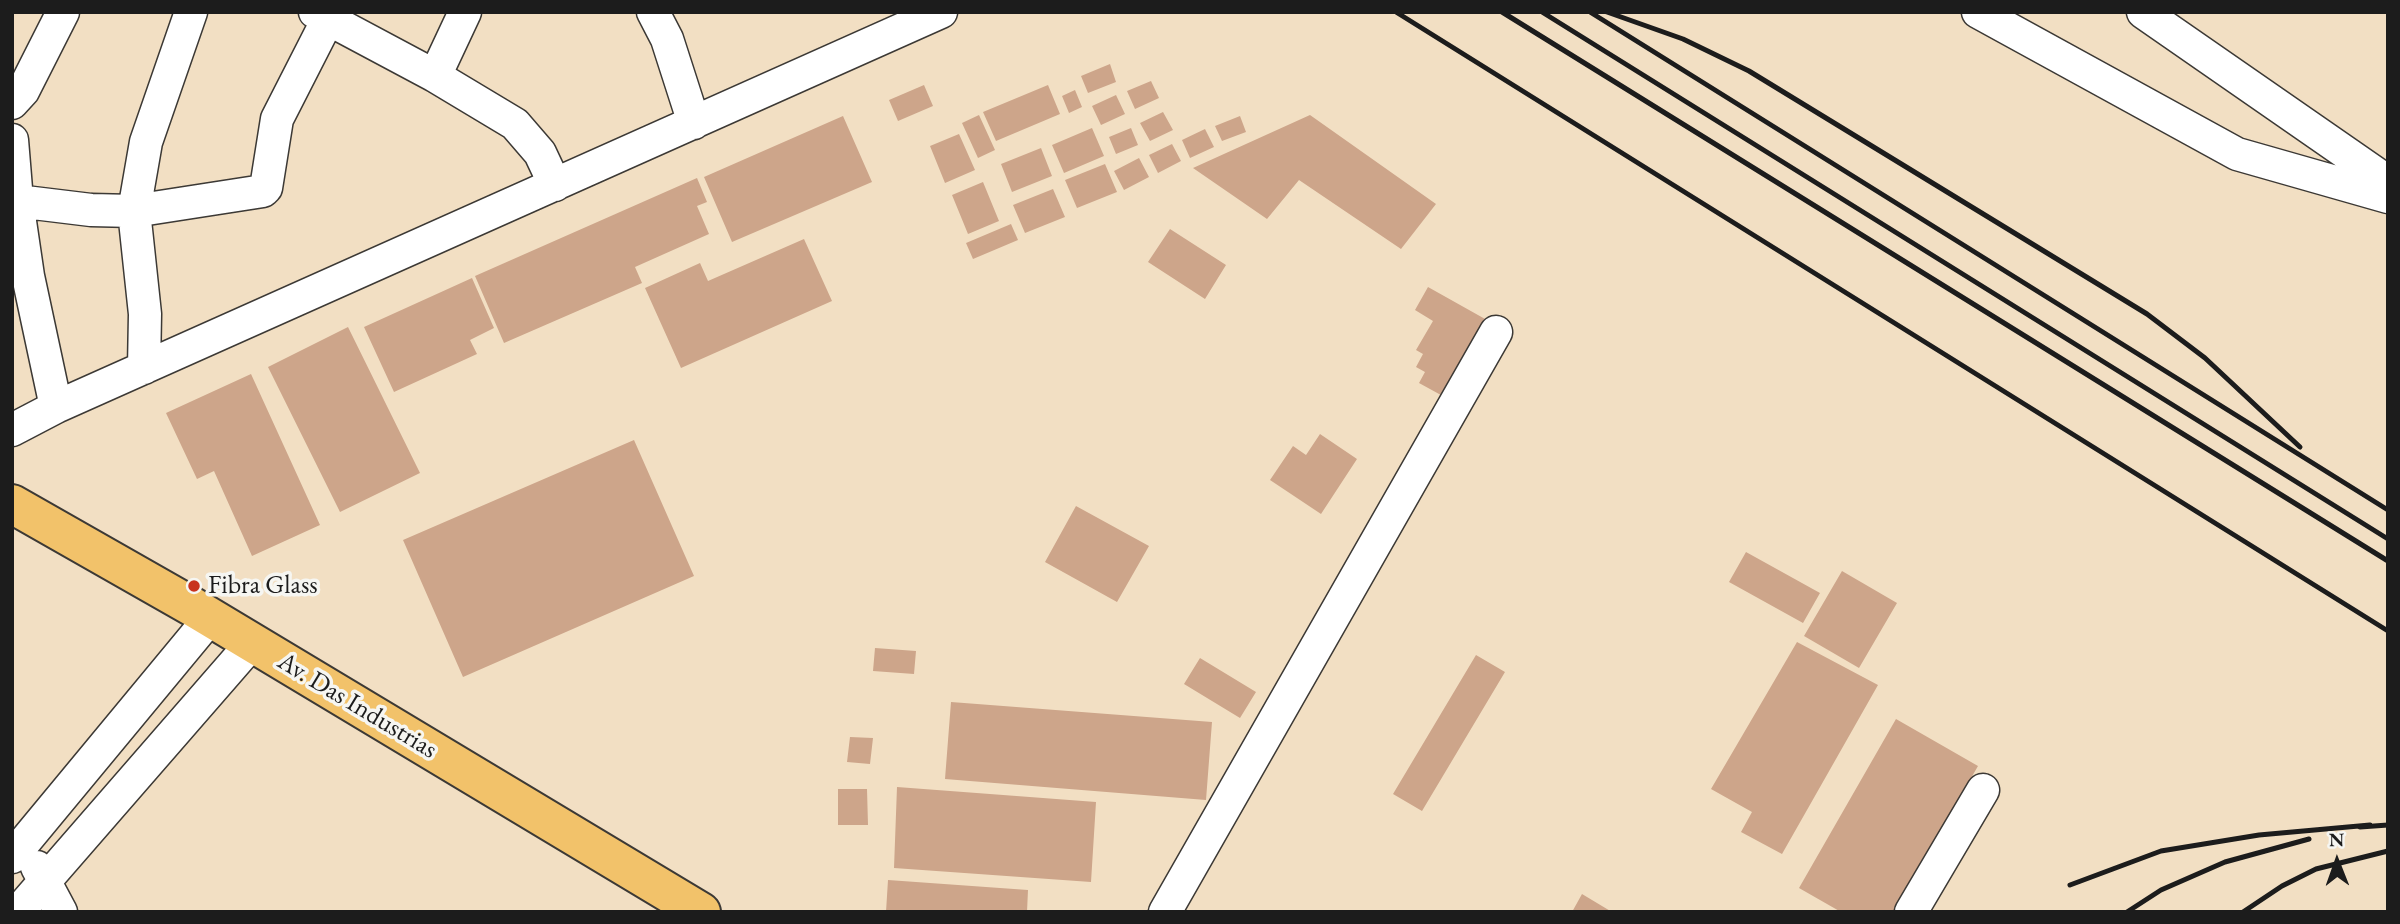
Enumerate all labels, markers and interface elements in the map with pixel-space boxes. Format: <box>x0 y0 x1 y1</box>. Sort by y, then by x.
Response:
place label: Fibra Glass <box>208 570 318 602</box>
marker: Fibra Glass <box>186 578 202 594</box>
street label: Av. Das Industrias <box>272 646 442 766</box>
north arrow <box>2302 826 2372 896</box>
text: N <box>2329 827 2345 852</box>

